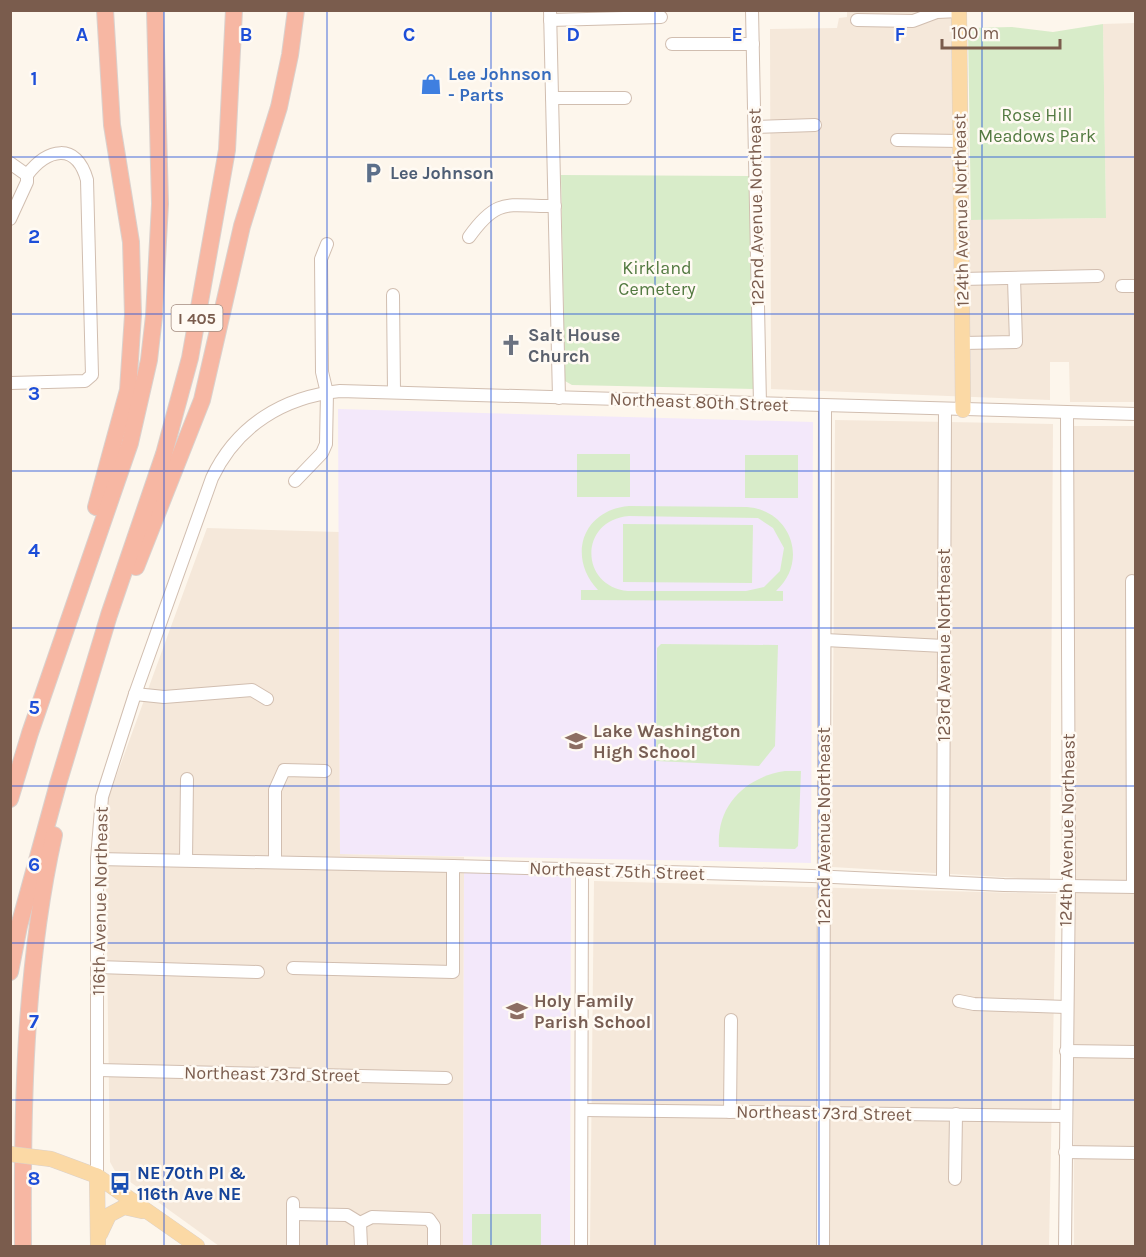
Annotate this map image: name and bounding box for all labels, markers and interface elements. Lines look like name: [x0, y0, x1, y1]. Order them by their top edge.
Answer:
scale bar: [942, 12, 1060, 50]
text: 100 m: [951, 22, 999, 44]
text: A: [76, 23, 89, 46]
text: B: [240, 23, 252, 46]
text: C: [403, 23, 415, 46]
text: D: [566, 23, 580, 46]
text: E: [731, 23, 743, 46]
text: F: [895, 23, 906, 46]
place label: Lee Johnson - Parts: [448, 63, 552, 106]
text: 1: [30, 67, 38, 90]
shop icon: Lee Johnson - Parts: [419, 72, 443, 96]
park label: Rose Hill Meadows Park: [978, 104, 1096, 147]
street label: 122nd Avenue Northeast: [743, 108, 769, 306]
street label: 124th Avenue Northeast: [948, 113, 974, 307]
parking icon: Lee Johnson: [361, 161, 385, 185]
place label: Lee Johnson: [390, 162, 494, 184]
text: 2: [28, 225, 40, 248]
park label: Kirkland Cemetery: [618, 257, 696, 300]
road number: I 405: [172, 305, 222, 331]
place label: Salt House Church: [528, 324, 620, 367]
church icon: Salt House Church: [499, 333, 523, 357]
text: 3: [28, 382, 40, 405]
street label: Northeast 80th Street: [609, 388, 789, 416]
text: 4: [28, 539, 40, 562]
street label: 123rd Avenue Northeast: [933, 548, 955, 742]
text: 5: [28, 696, 40, 719]
place label: Lake Washington High School: [593, 720, 741, 763]
street label: 122nd Avenue Northeast: [813, 727, 835, 925]
school or university icon: Lake Washington High School: [564, 729, 588, 753]
street label: 124th Avenue Northeast: [1054, 733, 1080, 927]
street label: 116th Avenue Northeast: [87, 806, 113, 996]
text: 6: [28, 853, 40, 876]
street label: Northeast 75th Street: [529, 857, 705, 885]
place label: Holy Family Parish School: [534, 990, 651, 1033]
school or university icon: Holy Family Parish School: [505, 999, 529, 1023]
text: 7: [29, 1010, 39, 1033]
street label: Northeast 73rd Street: [184, 1061, 360, 1087]
street label: Northeast 73rd Street: [736, 1100, 912, 1126]
place label: NE 70th Pl & 116th Ave NE: [137, 1162, 246, 1205]
text: 8: [28, 1167, 40, 1190]
bus stop icon: NE 70th Pl & 116th Ave NE: [108, 1171, 132, 1195]

